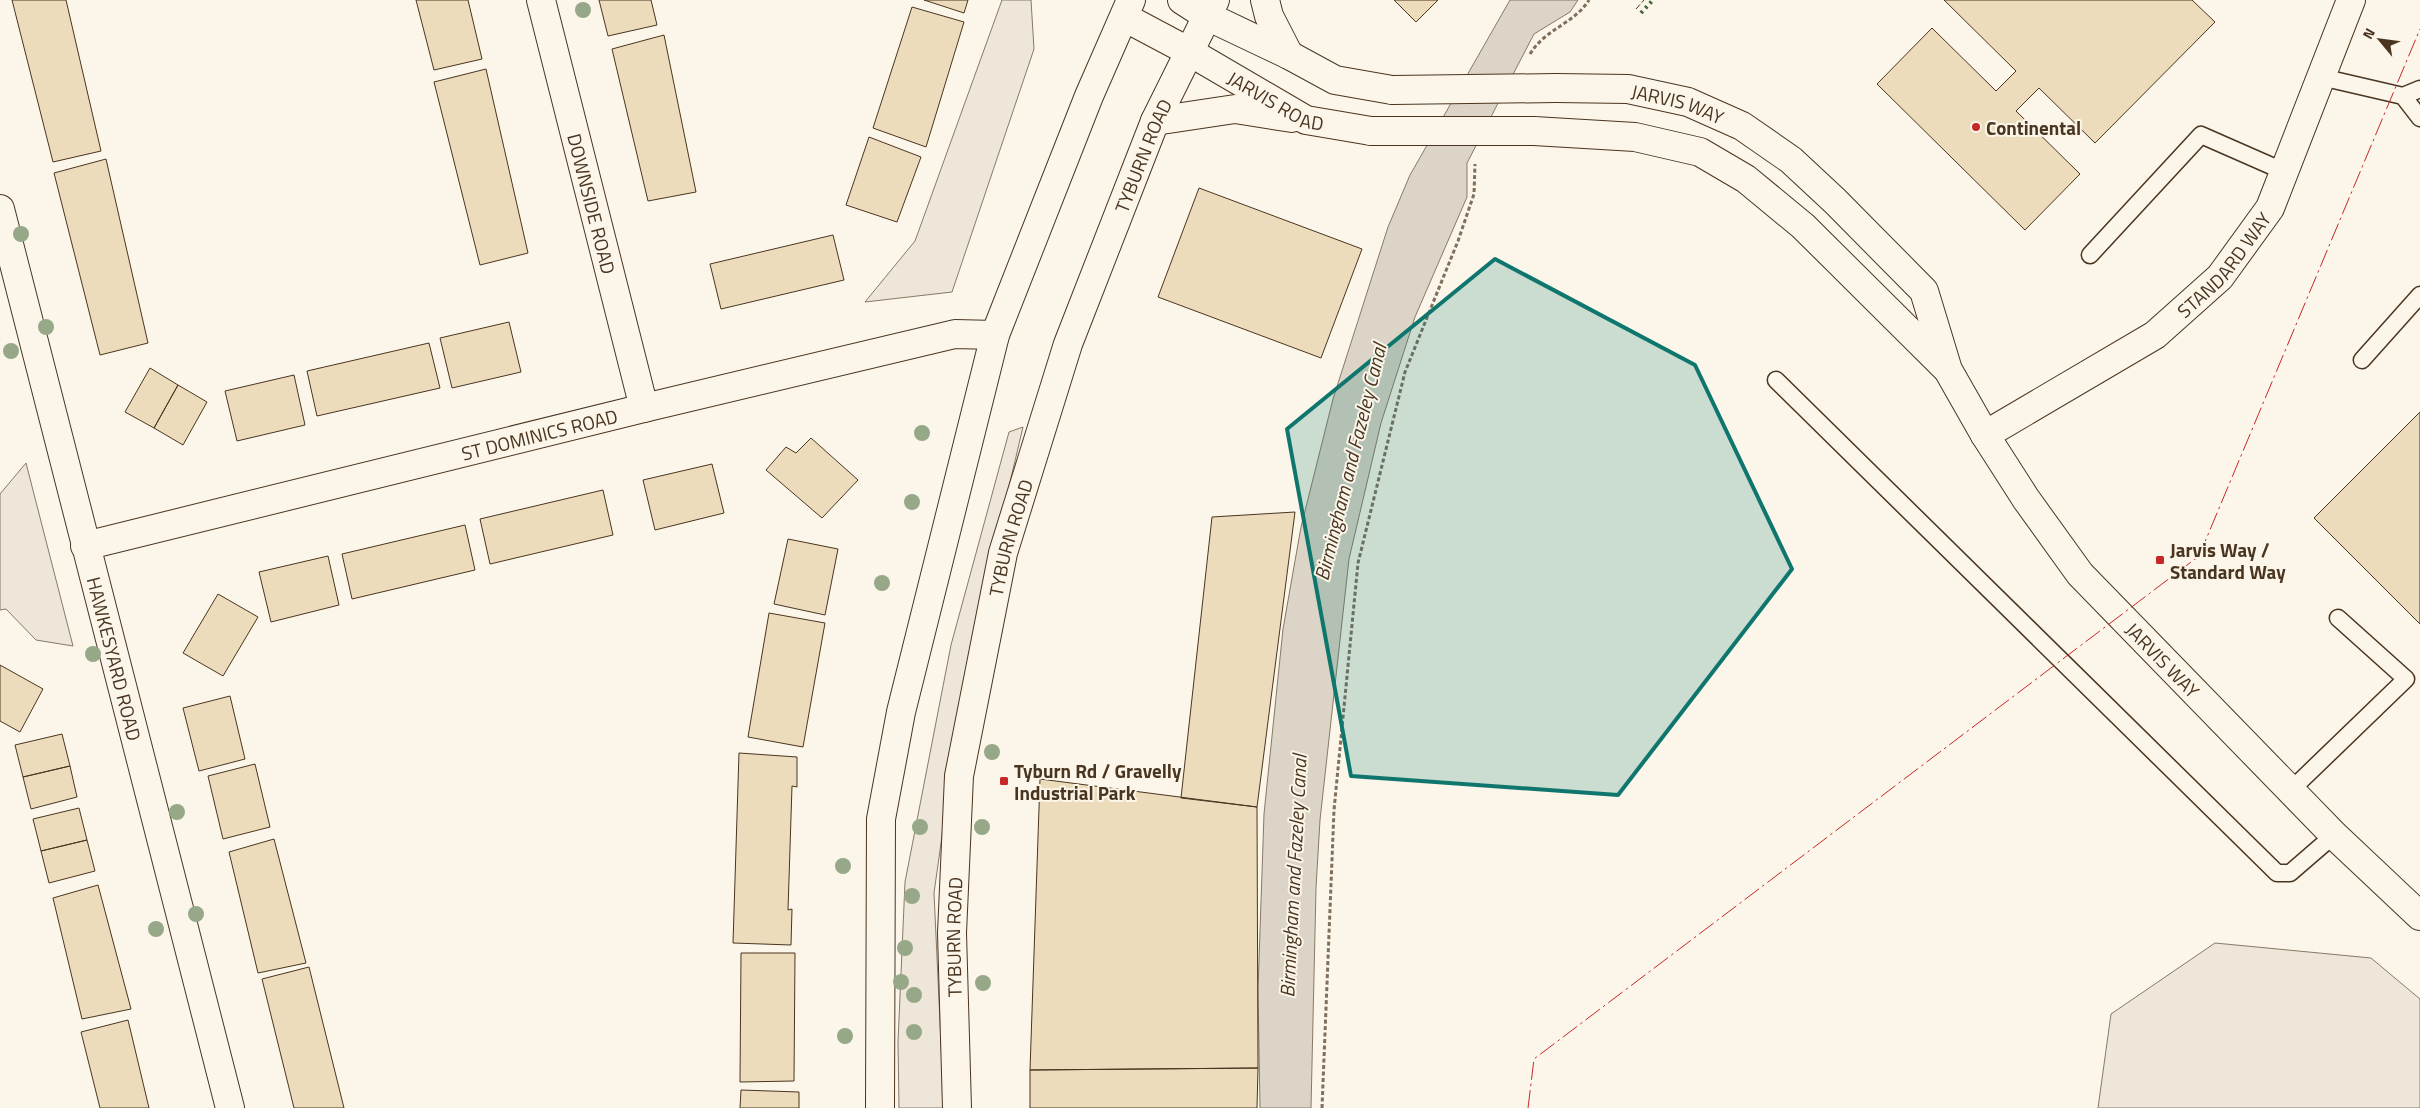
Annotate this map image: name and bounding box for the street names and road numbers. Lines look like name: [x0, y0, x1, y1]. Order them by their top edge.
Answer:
street label: JARVIS ROAD: [1222, 63, 1326, 137]
street label: JARVIS WAY: [1629, 76, 1730, 131]
street label: TYBURN ROAD: [1106, 93, 1178, 217]
street label: DOWNSIDE ROAD: [561, 130, 624, 277]
street label: STANDARD WAY: [2170, 205, 2278, 324]
street label: ST DOMINICS ROAD: [458, 401, 620, 467]
street label: TYBURN ROAD: [980, 475, 1040, 599]
street label: HAWKESYARD ROAD: [80, 573, 150, 744]
street label: JARVIS WAY: [2119, 615, 2208, 704]
street label: TYBURN ROAD: [937, 876, 969, 998]

